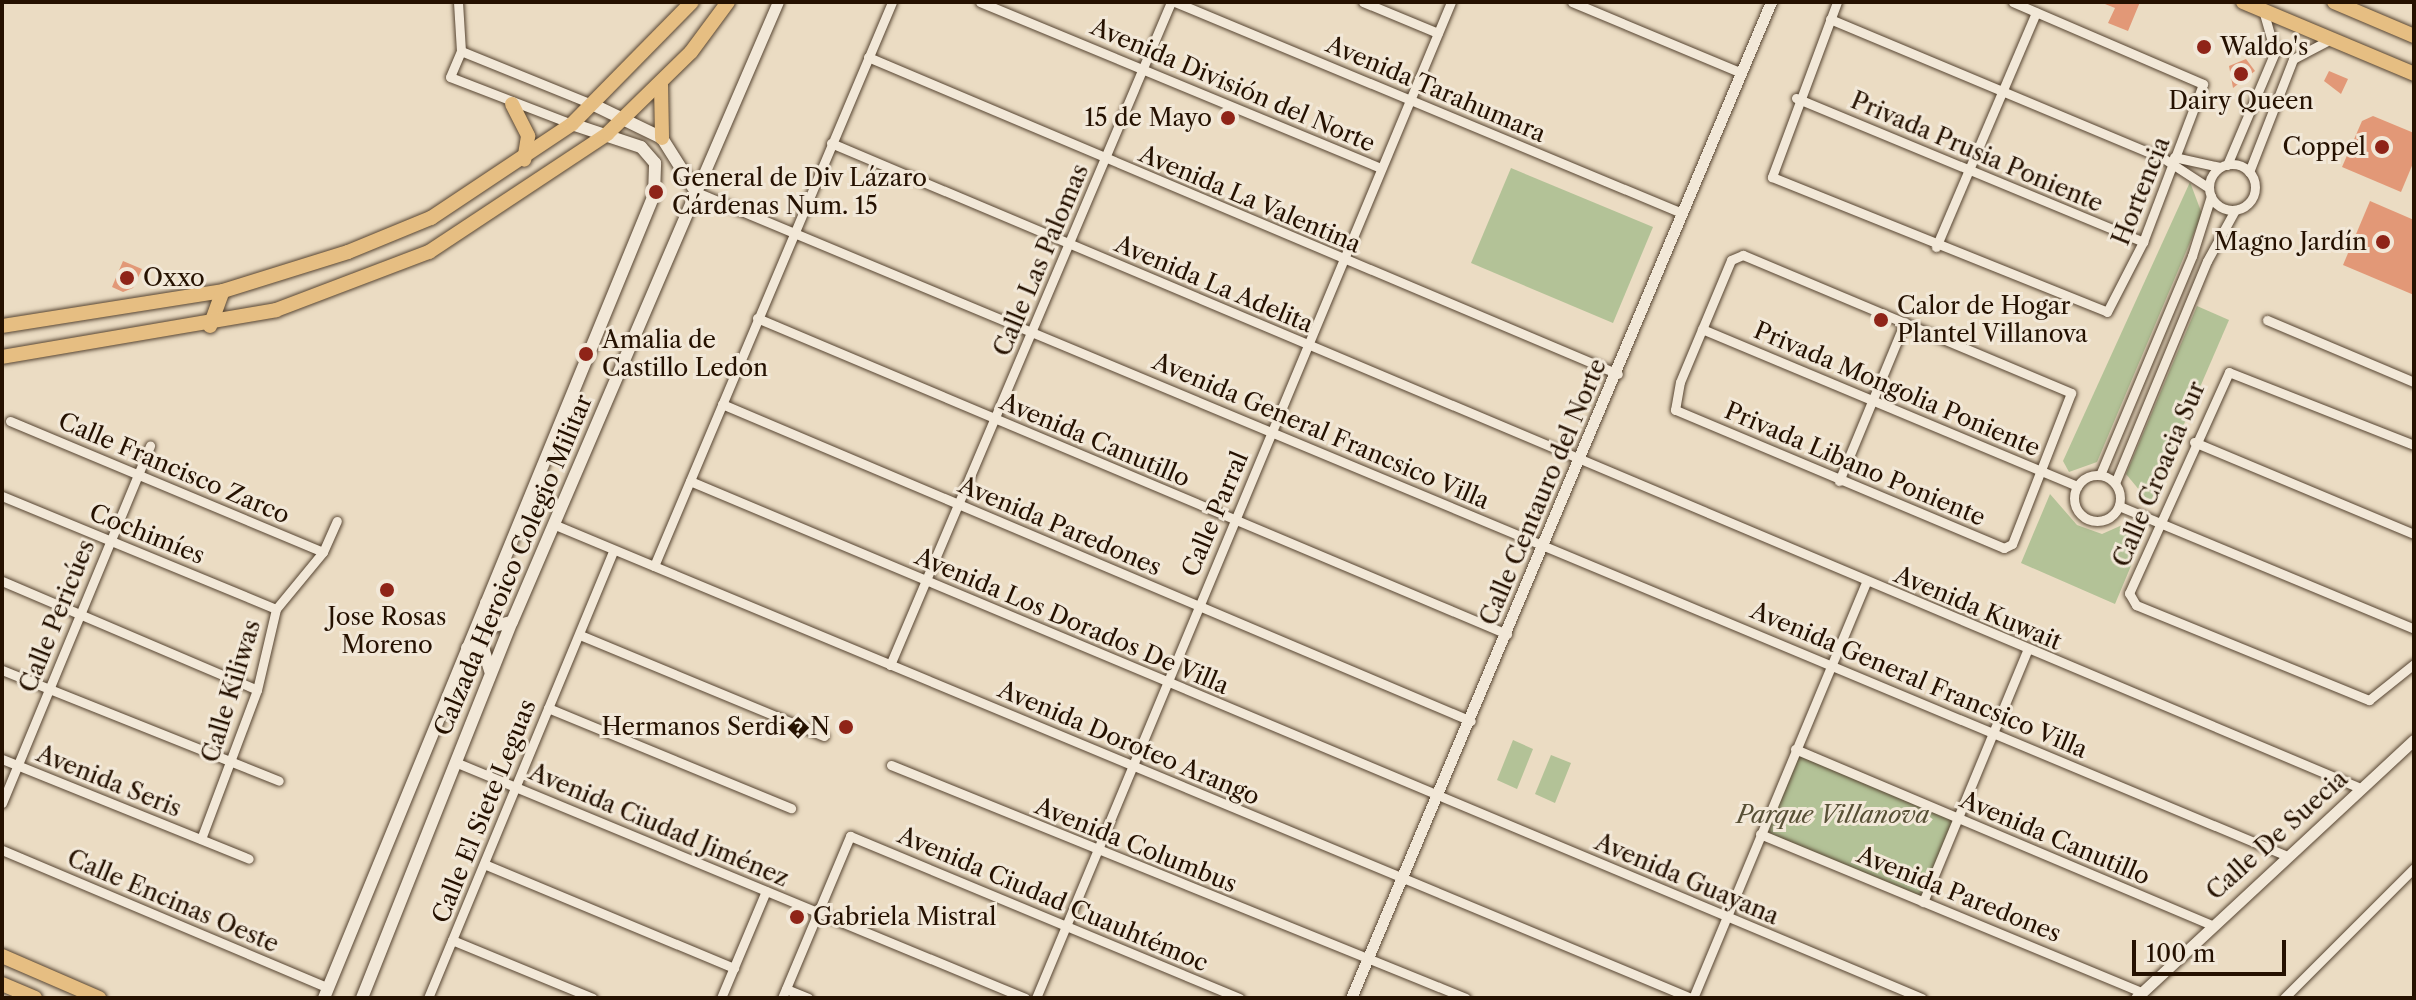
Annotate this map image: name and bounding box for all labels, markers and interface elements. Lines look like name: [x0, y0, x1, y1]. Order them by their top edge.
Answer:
street label: Avenida División del Norte: [1086, 12, 1380, 158]
street label: Avenida Tarahumara: [1322, 30, 1550, 148]
place label: Waldo's: [2220, 33, 2308, 61]
marker: Waldo's: [2195, 38, 2213, 56]
marker: Dairy Queen: [2232, 65, 2250, 83]
street label: Privada Prusia Poniente: [1846, 86, 2108, 218]
place label: Dairy Queen: [2168, 87, 2314, 115]
place label: 15 de Mayo: [1085, 104, 1212, 132]
marker: 15 de Mayo: [1219, 109, 1237, 127]
street label: Hortencia: [2106, 133, 2176, 249]
place label: Coppel: [2283, 133, 2366, 161]
marker: Coppel: [2373, 138, 2391, 156]
street label: Avenida La Valentina: [1134, 139, 1366, 259]
street label: Calle Las Palomas: [988, 160, 1094, 360]
place label: General de Div Lázaro Cárdenas Num. 15: [672, 164, 928, 220]
marker: General de Div Lázaro Cárdenas Num. 15: [647, 183, 665, 201]
place label: Magno Jardín: [2214, 228, 2367, 256]
street label: Avenida La Adelita: [1110, 229, 1318, 339]
marker: Magno Jardín: [2374, 233, 2392, 251]
place label: Oxxo: [143, 264, 205, 292]
marker: Oxxo: [118, 269, 136, 287]
place label: Calor de Hogar Plantel Villanova: [1897, 292, 2089, 348]
marker: Calor de Hogar Plantel Villanova: [1872, 311, 1890, 329]
street label: Privada Mongolia Poniente: [1749, 315, 2045, 463]
place label: Amalia de Castillo Ledon: [602, 326, 768, 382]
marker: Amalia de Castillo Ledon: [577, 345, 595, 363]
street label: Avenida General Francsico Villa: [1148, 347, 1494, 515]
street label: Calle Centauro del Norte: [1474, 354, 1612, 630]
street label: Calle Croacia Sur: [2107, 377, 2211, 571]
street label: Avenida Canutillo: [996, 387, 1194, 493]
street label: Calzada Heroico Colegio Militar: [428, 390, 598, 740]
street label: Privada Libano Poniente: [1720, 396, 1990, 532]
street label: Calle Francisco Zarco: [54, 406, 294, 530]
street label: Calle Parral: [1176, 447, 1254, 581]
street label: Avenida Paredones: [954, 470, 1166, 582]
street label: Cochimíes: [85, 498, 209, 570]
street label: Calle Pericúes: [13, 535, 101, 697]
street label: Avenida Los Dorados De Villa: [910, 541, 1234, 701]
street label: Avenida Kuwait: [1890, 560, 2066, 656]
marker: Jose Rosas Moreno: [378, 581, 396, 599]
street label: Avenida General Francsico Villa: [1746, 596, 2092, 764]
place label: Jose Rosas Moreno: [328, 603, 446, 659]
street label: Calle Kiliwas: [196, 616, 266, 766]
street label: Avenida Doroteo Arango: [993, 675, 1265, 811]
street label: Calle El Siete Leguas: [426, 695, 542, 927]
place label: Hermanos Serdi�N: [602, 713, 830, 741]
marker: Hermanos Serdi�N: [837, 718, 855, 736]
street label: Avenida Seris: [32, 739, 186, 823]
street label: Avenida Ciudad Jiménez: [525, 757, 793, 893]
street label: Calle De Suecia: [2201, 764, 2353, 906]
street label: Avenida Canutillo: [1956, 785, 2154, 891]
street label: Avenida Columbus: [1031, 791, 1241, 899]
park label: Parque Villanova: [1737, 801, 1929, 829]
street label: Avenida Ciudad Cuauhtémoc: [894, 820, 1212, 978]
street label: Avenida Guayana: [1591, 827, 1783, 931]
street label: Avenida Paredones: [1853, 840, 2065, 948]
street label: Calle Encinas Oeste: [63, 843, 283, 959]
place label: Gabriela Mistral: [813, 903, 997, 931]
marker: Gabriela Mistral: [788, 908, 806, 926]
scale bar: [2136, 924, 2290, 974]
text: 100 m: [2146, 939, 2215, 968]

